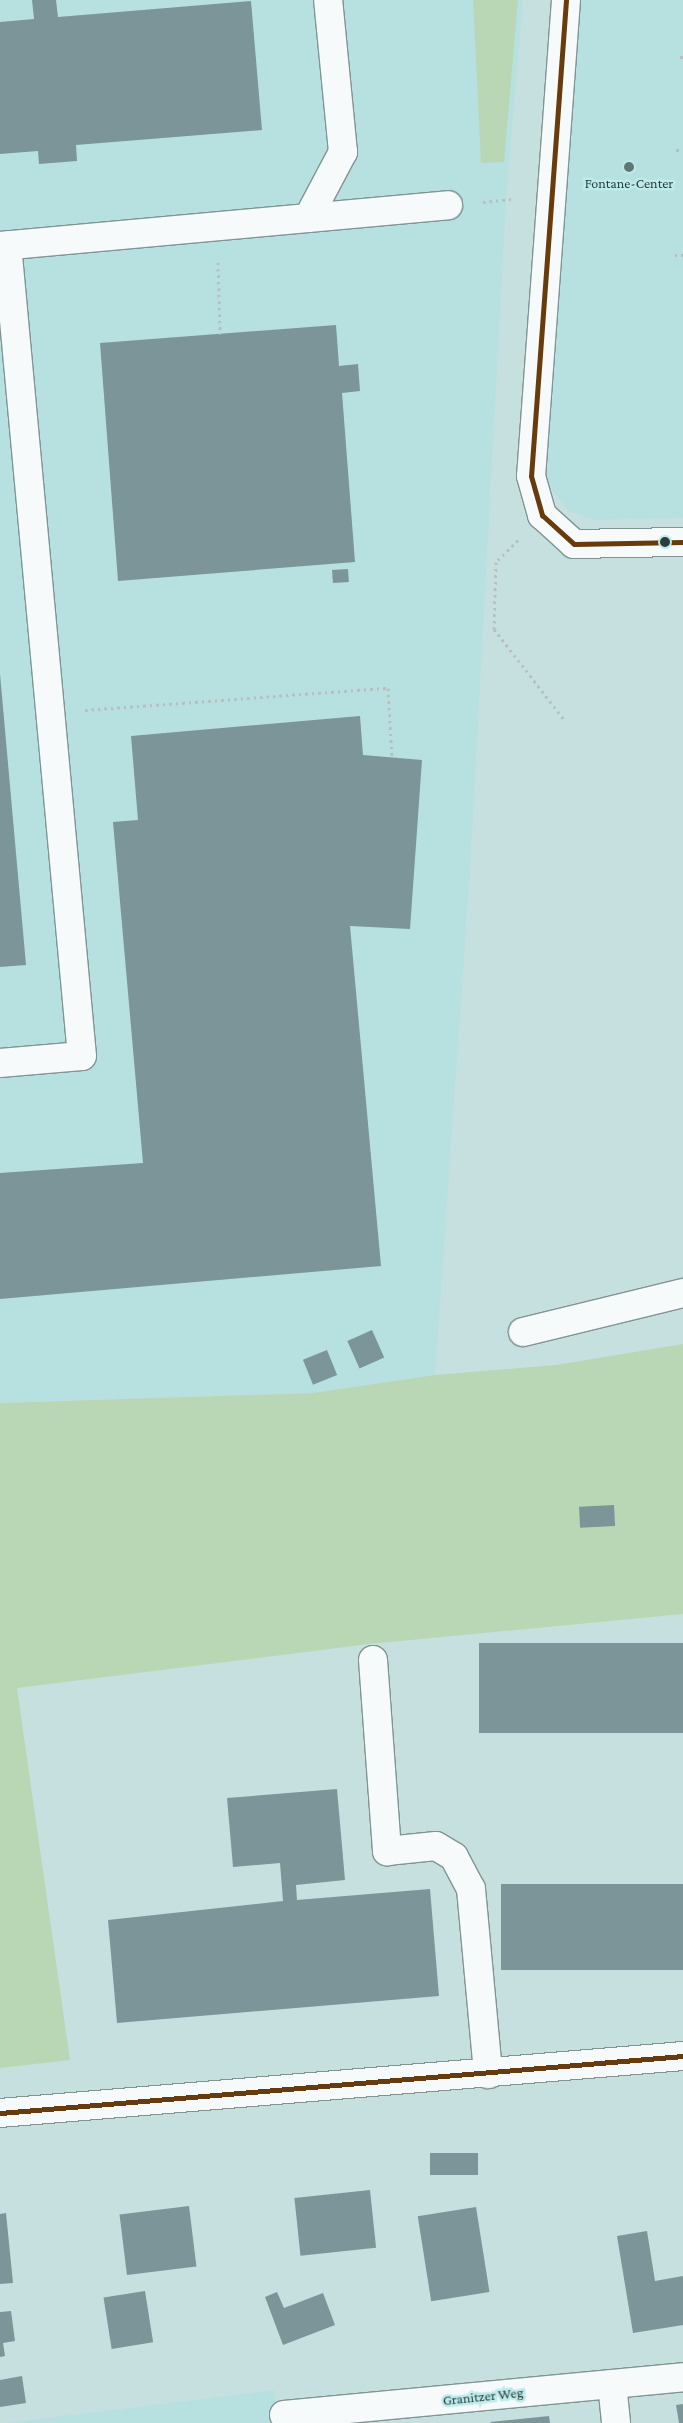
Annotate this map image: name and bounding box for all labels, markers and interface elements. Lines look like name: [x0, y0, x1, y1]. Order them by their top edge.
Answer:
marker: Fontane-Center: [623, 161, 635, 173]
place label: Fontane-Center: [585, 175, 673, 191]
unlabelled marker: [660, 537, 670, 547]
street label: Granitzer Weg: [442, 2383, 524, 2409]

